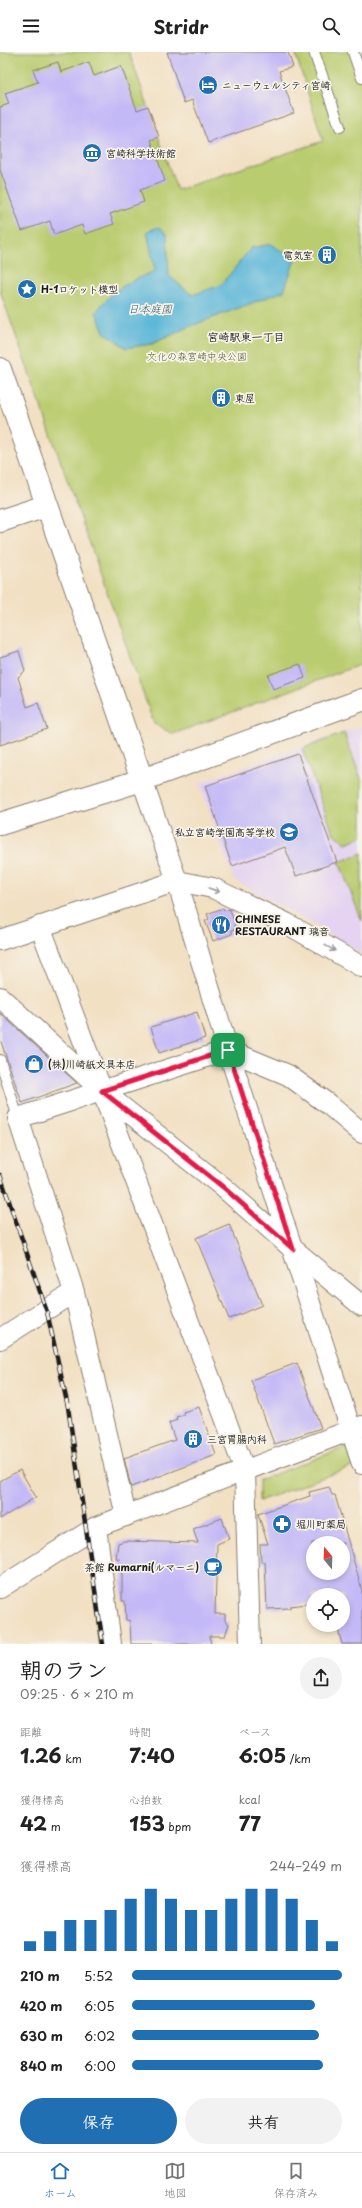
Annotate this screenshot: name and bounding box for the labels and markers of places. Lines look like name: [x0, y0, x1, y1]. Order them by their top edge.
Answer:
hotel icon: ニューウェルシティ宮崎: [197, 74, 219, 96]
place label: ニューウェルシティ宮崎: [222, 77, 330, 92]
museum icon: 宮崎科学技術館: [81, 142, 103, 164]
place label: 宮崎科学技術館: [106, 145, 176, 160]
building icon: 電気室: [316, 244, 338, 266]
place label: 電気室: [283, 247, 313, 262]
place icon: H-1ロケット模型: [16, 278, 38, 300]
place label: H-1ロケット模型: [41, 281, 118, 296]
building icon: 東屋: [210, 387, 232, 409]
place label: 東屋: [235, 390, 255, 405]
school or university icon: 私立宮崎学園高等学校: [278, 821, 300, 843]
place label: 私立宮崎学園高等学校: [175, 824, 275, 839]
place label: CHINESE RESTAURANT 璃音: [235, 911, 329, 938]
restaurant icon: CHINESE RESTAURANT 璃音: [210, 914, 232, 936]
pin: [211, 1033, 245, 1067]
shop icon: (株)川崎紙文具本店: [23, 1053, 45, 1075]
place label: (株)川崎紙文具本店: [48, 1056, 136, 1071]
building icon: 三宮胃腸内科: [182, 1428, 204, 1450]
place label: 三宮胃腸内科: [207, 1431, 267, 1446]
pharmacy icon: 堀川町薬局: [271, 1513, 293, 1535]
place label: 堀川町薬局: [296, 1516, 346, 1531]
cafe icon: 茶館 Rumarni(ルマーニ): [202, 1556, 224, 1578]
place label: 茶館 Rumarni(ルマーニ): [84, 1559, 199, 1574]

